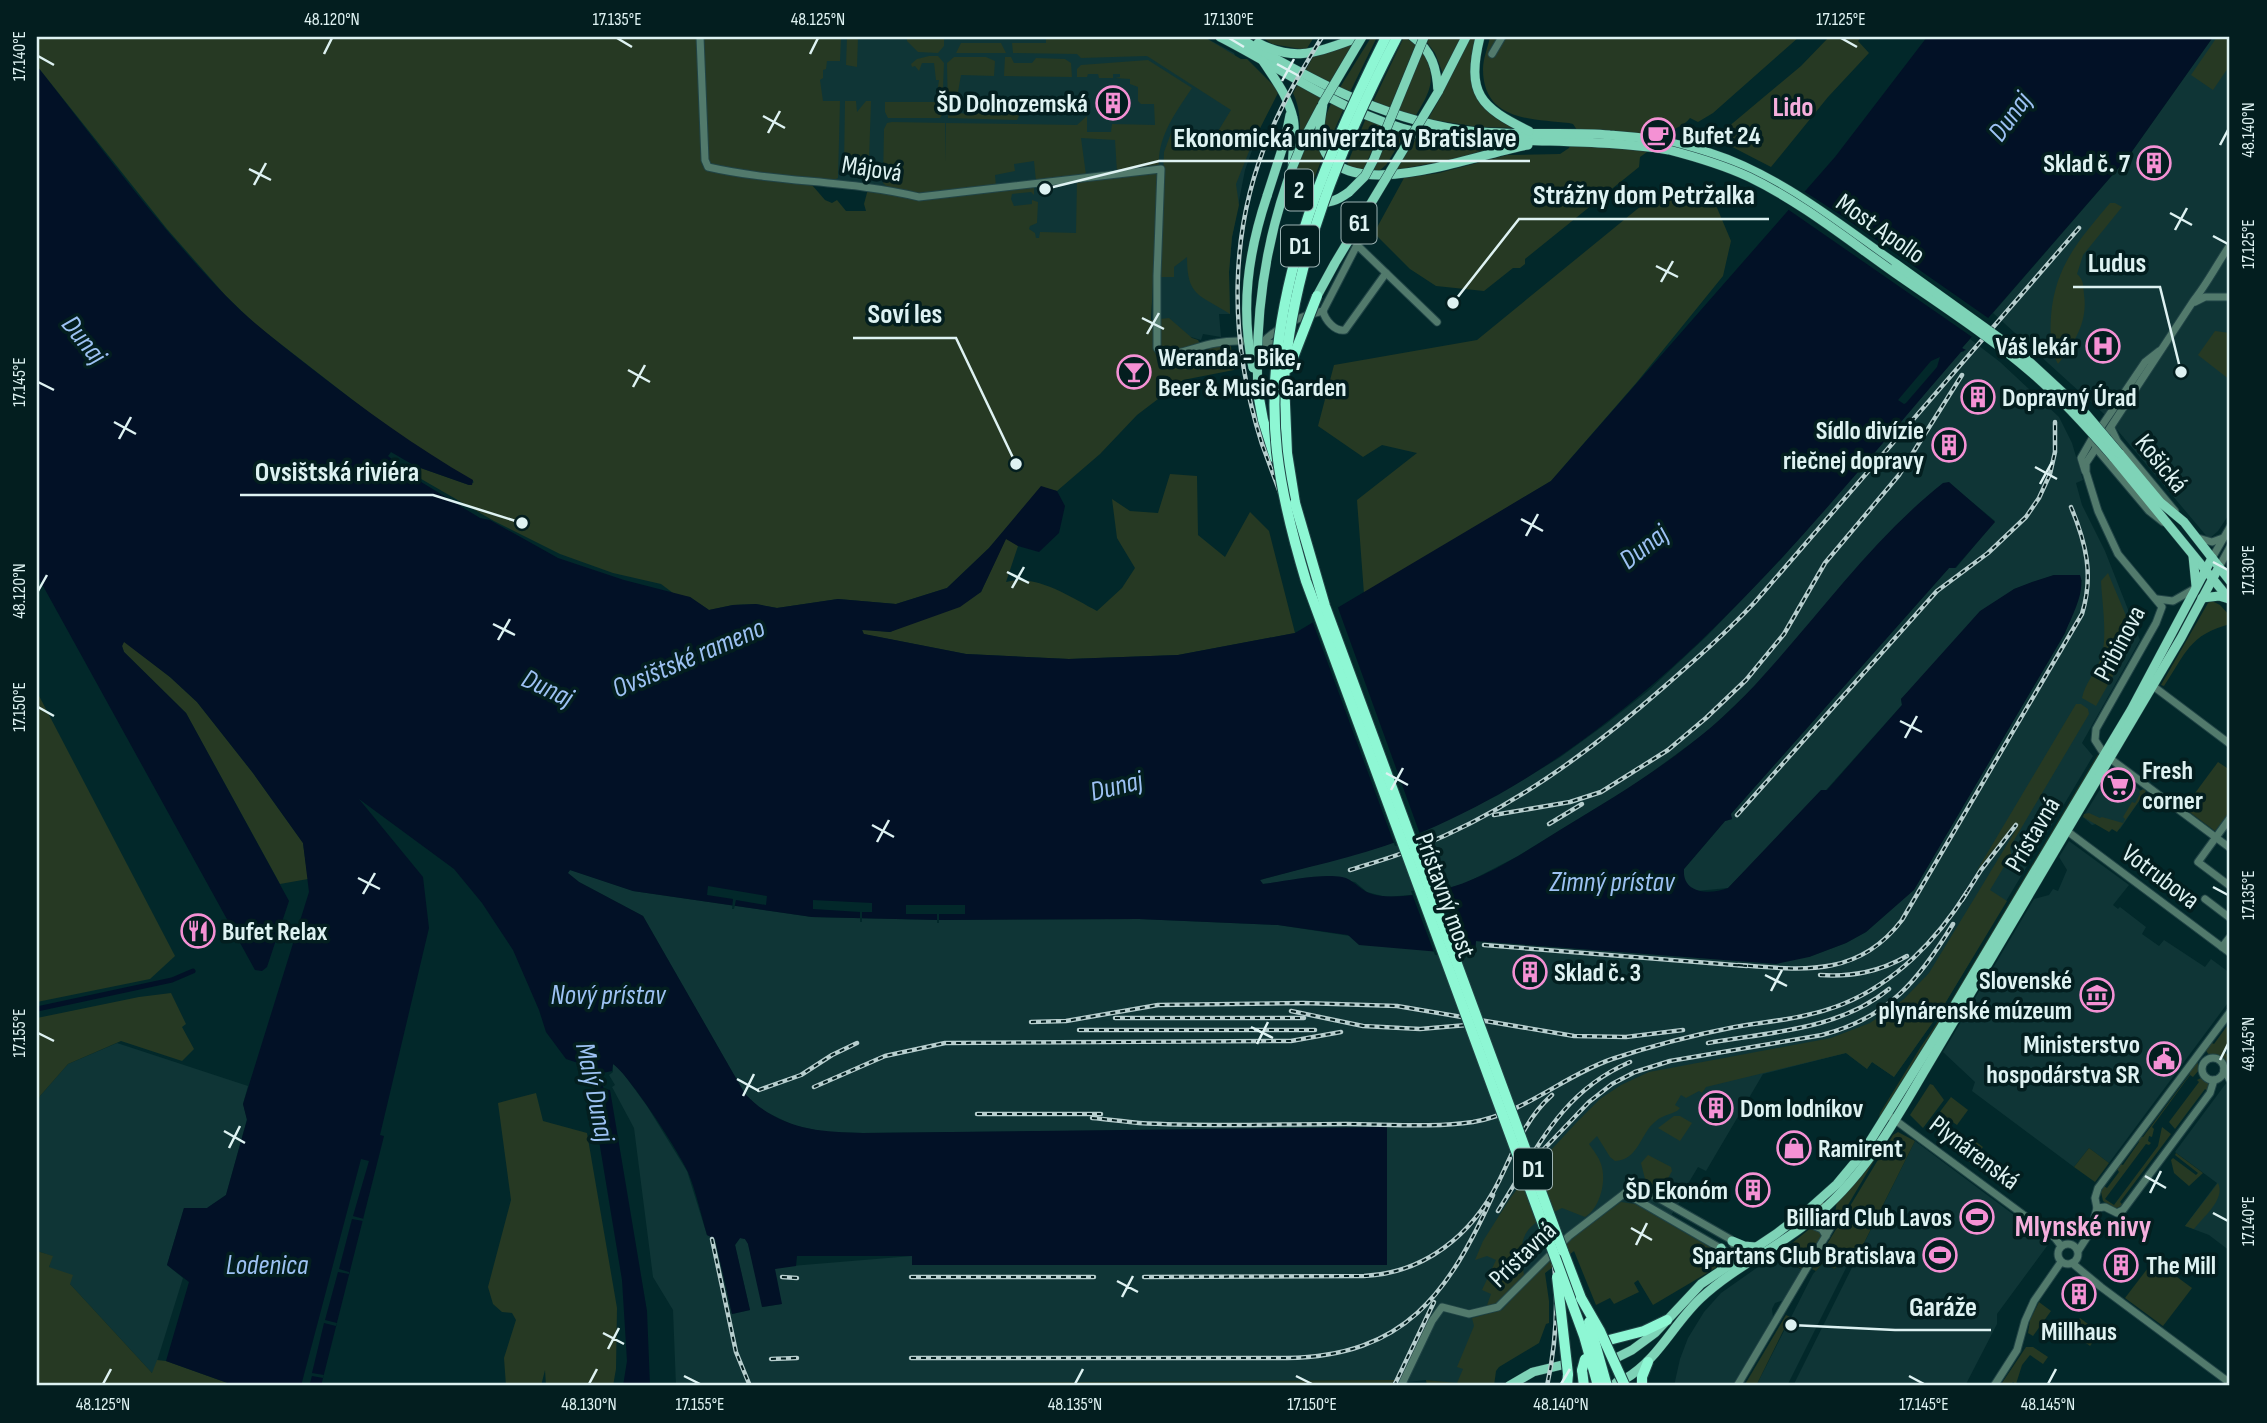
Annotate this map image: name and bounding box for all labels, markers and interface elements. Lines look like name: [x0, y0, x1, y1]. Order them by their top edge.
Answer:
text: 48.120°N: [304, 9, 360, 30]
text: 17.135°E: [592, 9, 642, 30]
text: 48.125°N: [791, 9, 845, 30]
text: 17.130°E: [1204, 9, 1254, 30]
text: 17.125°E: [1816, 9, 1866, 30]
text: 17.140°E: [9, 31, 30, 81]
building icon: ŠD Dolnozemská: [1094, 84, 1132, 122]
water label: Dunaj: [1981, 85, 2040, 148]
place label: ŠD Dolnozemská: [937, 89, 1088, 120]
district label: Lido: [1772, 91, 1814, 124]
text: 48.140°N: [2238, 102, 2259, 158]
callout: Ekonomická univerzita v Bratislave: [1159, 112, 1530, 161]
cafe icon: Bufet 24: [1639, 116, 1677, 154]
place label: Bufet 24: [1682, 121, 1761, 152]
text: Ekonomická univerzita v Bratislave: [1173, 122, 1517, 155]
building icon: Sklad č. 7: [2135, 144, 2173, 182]
street label: Májová: [840, 149, 904, 190]
place label: Sklad č. 7: [2043, 149, 2131, 180]
road number: 2: [1285, 170, 1313, 210]
callout: Strážny dom Petržalka: [1519, 170, 1769, 219]
text: Strážny dom Petržalka: [1533, 179, 1755, 212]
street label: Most Apollo: [1830, 187, 1931, 271]
road number: 61: [1342, 202, 1376, 244]
text: 17.125°E: [2238, 219, 2259, 269]
road number: D1: [1281, 226, 1319, 267]
callout: Ludus: [2073, 238, 2160, 287]
text: Ludus: [2088, 247, 2146, 280]
callout: Soví les: [853, 289, 956, 338]
text: Soví les: [868, 298, 942, 331]
water label: Dunaj: [54, 309, 114, 372]
hospital icon: Váš lekár: [2084, 327, 2122, 365]
place label: Váš lekár: [1996, 332, 2078, 363]
place label: Weranda - Bike, Beer & Music Garden: [1158, 343, 1347, 404]
bar icon: Weranda - Bike, Beer & Music Garden: [1115, 353, 1153, 391]
text: 17.145°E: [9, 357, 30, 407]
building icon: Dopravný Úrad: [1959, 378, 1997, 416]
place label: Dopravný Úrad: [2002, 383, 2137, 414]
place label: Sídlo divízie riečnej dopravy: [1783, 416, 1924, 477]
building icon: Sídlo divízie riečnej dopravy: [1930, 426, 1968, 464]
street label: Košická: [2128, 428, 2194, 500]
callout: Ovsištská riviéra: [240, 446, 433, 495]
text: Ovsištská riviéra: [255, 456, 419, 489]
water label: Dunaj: [1613, 517, 1676, 576]
text: 17.130°E: [2238, 545, 2259, 595]
text: 48.120°N: [9, 563, 30, 619]
street label: Pribinova: [2088, 601, 2153, 686]
water label: Ovsištské rameno: [607, 611, 770, 705]
water label: Dunaj: [516, 662, 579, 715]
text: 17.150°E: [9, 682, 30, 732]
place label: Fresh corner: [2142, 756, 2203, 817]
water label: Dunaj: [1087, 764, 1147, 809]
supermarket icon: Fresh corner: [2099, 766, 2137, 804]
street label: Prístavná: [1999, 792, 2068, 878]
street label: Prístavný most: [1408, 829, 1481, 962]
street label: Votrubova: [2115, 838, 2205, 916]
water label: Zimný prístav: [1549, 866, 1676, 899]
text: 17.135°E: [2238, 870, 2259, 920]
restaurant icon: Bufet Relax: [179, 912, 217, 950]
place label: Bufet Relax: [222, 917, 328, 948]
building icon: Sklad č. 3: [1511, 953, 1549, 991]
place label: Sklad č. 3: [1554, 958, 1641, 989]
place label: Slovenské plynárenské múzeum: [1878, 966, 2072, 1027]
museum icon: Slovenské plynárenské múzeum: [2078, 976, 2116, 1014]
water label: Nový prístav: [551, 979, 667, 1012]
text: 17.155°E: [9, 1009, 30, 1057]
text: 48.145°N: [2238, 1017, 2259, 1071]
place label: Ministerstvo hospodárstva SR: [1986, 1030, 2140, 1091]
water label: Malý Dunaj: [568, 1040, 621, 1146]
public building icon: Ministerstvo hospodárstva SR: [2145, 1040, 2183, 1078]
building icon: Dom lodníkov: [1697, 1089, 1735, 1127]
place label: Dom lodníkov: [1740, 1094, 1863, 1125]
street label: Plynárenská: [1923, 1109, 2025, 1197]
shop icon: Ramirent: [1775, 1129, 1813, 1167]
place label: Ramirent: [1818, 1134, 1903, 1165]
road number: D1: [1514, 1148, 1552, 1190]
building icon: ŠD Ekonóm: [1734, 1171, 1772, 1209]
place label: ŠD Ekonóm: [1626, 1176, 1728, 1207]
text: 17.140°E: [2238, 1196, 2259, 1246]
sports icon: Billiard Club Lavos: [1958, 1198, 1996, 1236]
place label: Billiard Club Lavos: [1786, 1203, 1952, 1234]
district label: Mlynské nivy: [2015, 1209, 2152, 1245]
street label: Prístavná: [1483, 1216, 1563, 1295]
sports icon: Spartans Club Bratislava: [1921, 1236, 1959, 1274]
place label: Spartans Club Bratislava: [1692, 1241, 1916, 1272]
building icon: The Mill: [2102, 1246, 2140, 1284]
water label: Lodenica: [226, 1249, 309, 1282]
place label: The Mill: [2146, 1251, 2216, 1282]
building icon: Millhaus: [2060, 1275, 2098, 1313]
callout: Garáže: [1895, 1281, 1991, 1330]
text: Garáže: [1909, 1291, 1977, 1324]
place label: Millhaus: [2041, 1317, 2117, 1348]
text: 48.125°N: [76, 1394, 130, 1415]
text: 48.130°N: [561, 1394, 617, 1415]
text: 17.155°E: [676, 1394, 724, 1415]
text: 48.135°N: [1048, 1394, 1102, 1415]
text: 17.150°E: [1287, 1394, 1337, 1415]
text: 48.140°N: [1533, 1394, 1589, 1415]
text: 17.145°E: [1899, 1394, 1949, 1415]
text: 48.145°N: [2021, 1394, 2075, 1415]

